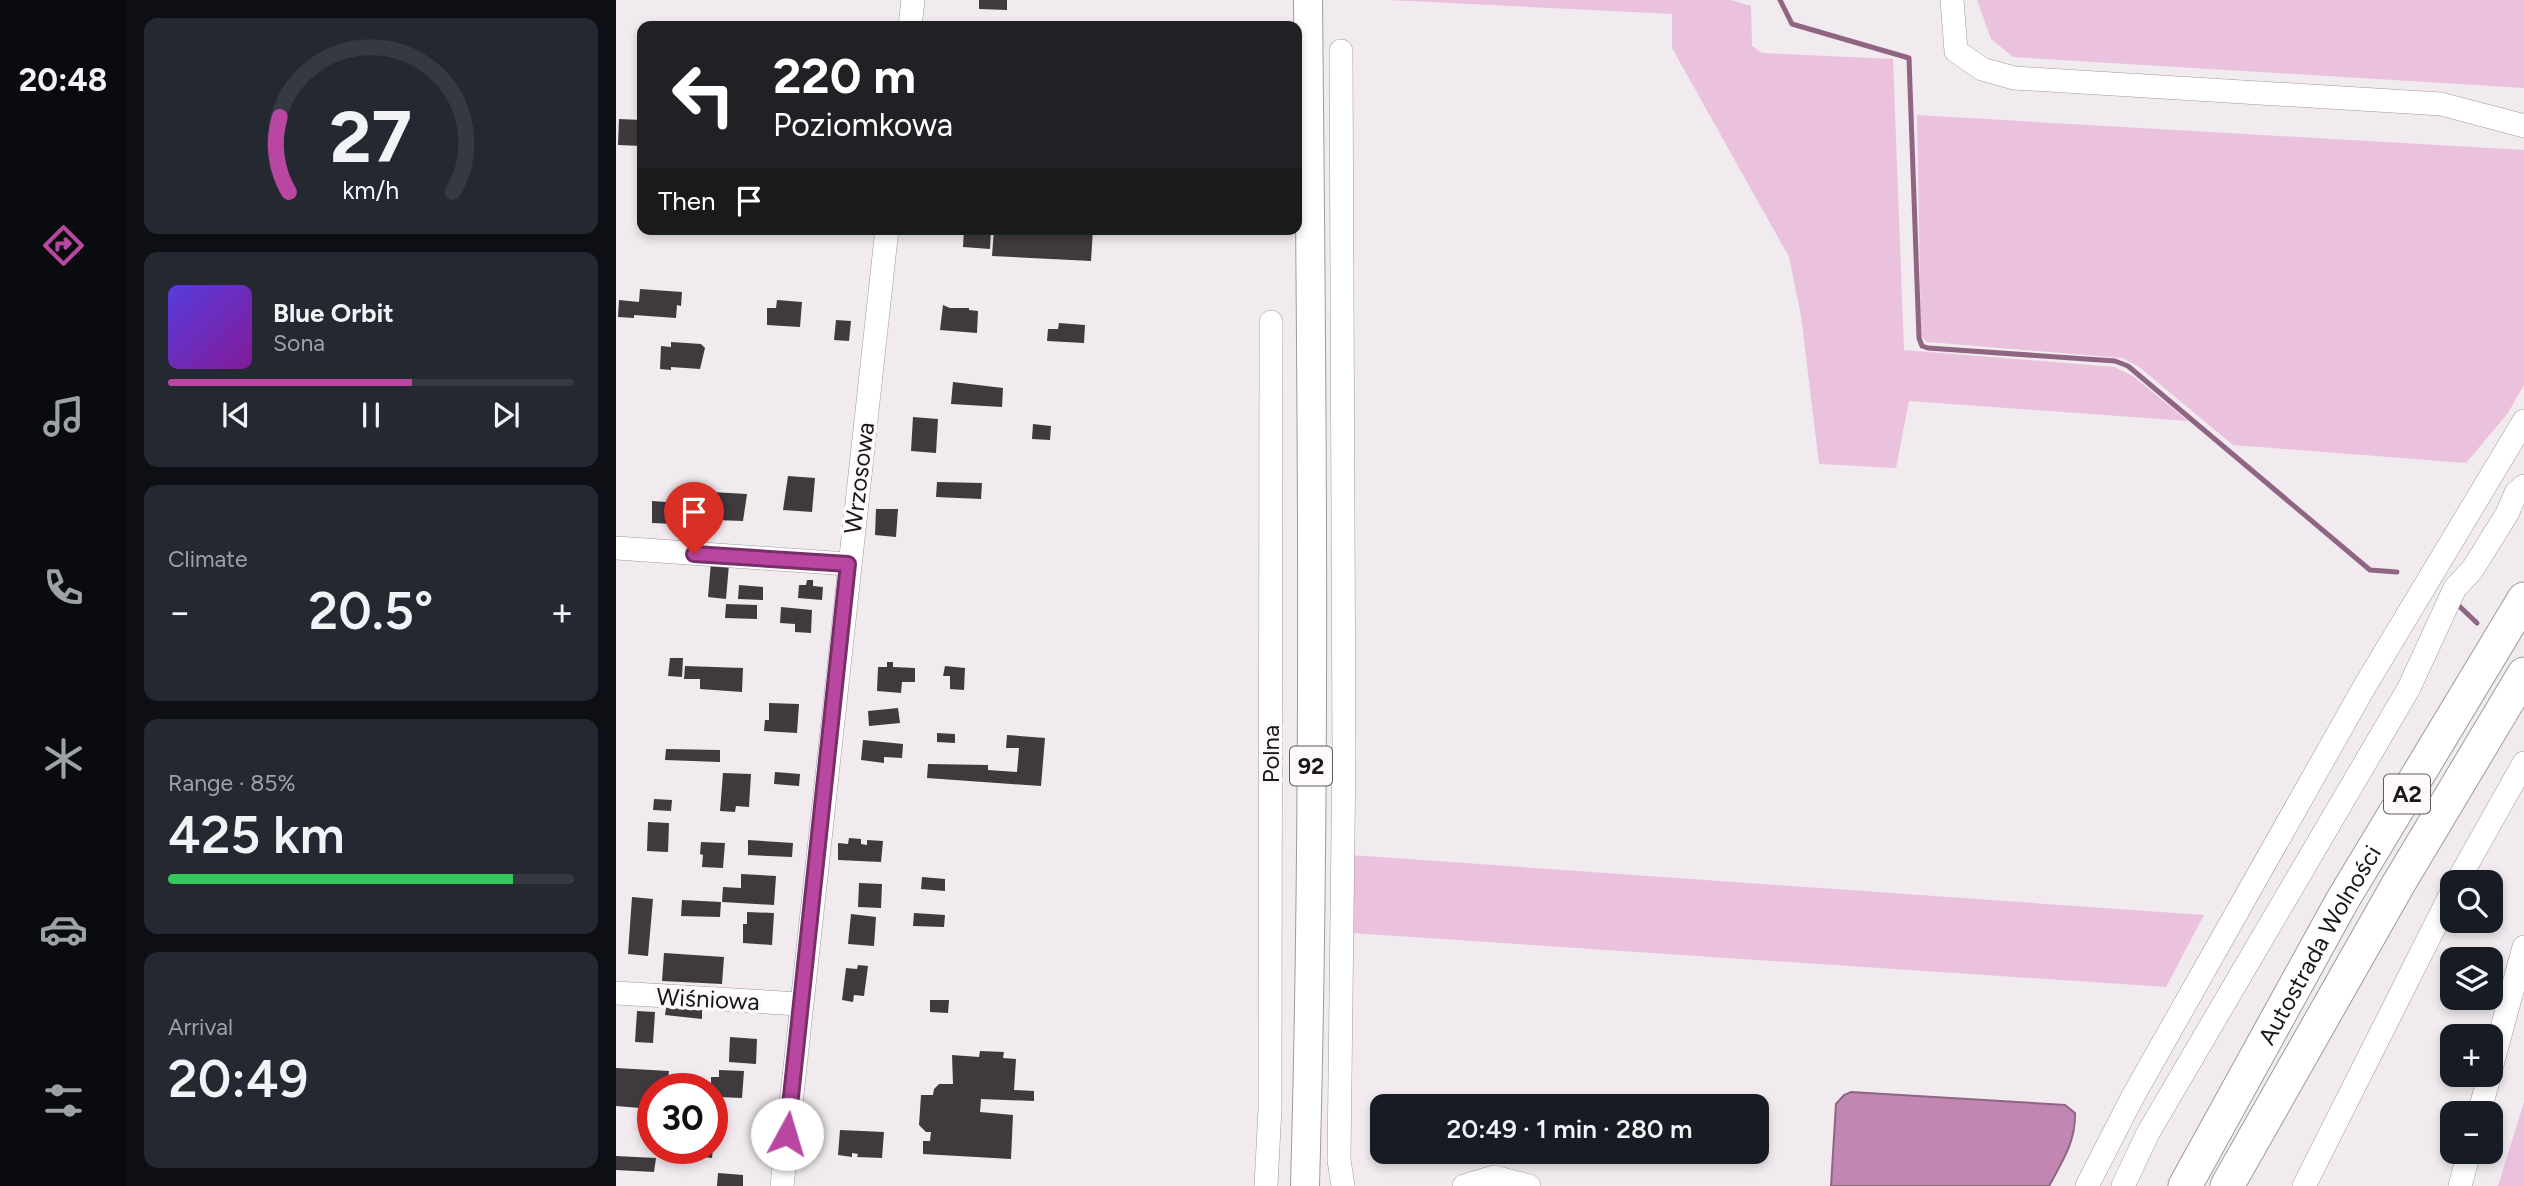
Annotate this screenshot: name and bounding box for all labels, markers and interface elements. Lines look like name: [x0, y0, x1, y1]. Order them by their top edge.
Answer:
text: 220 m: [773, 46, 916, 105]
icon: left: [658, 49, 749, 140]
text: 20:48: [19, 61, 107, 99]
text: 27: [330, 93, 412, 180]
text: Poziomkowa: [773, 106, 953, 144]
text: km/h: [342, 175, 400, 205]
icon: arrive: [730, 182, 768, 220]
text: Then: [658, 185, 716, 217]
icon: directions: [39, 221, 88, 270]
text: Blue Orbit: [273, 297, 394, 329]
text: Sona: [273, 329, 325, 357]
icon: music: [39, 392, 88, 441]
icon: previous: [217, 396, 255, 434]
icon: pause: [352, 396, 390, 434]
icon: next: [487, 396, 525, 434]
street label: Wrzosowa: [838, 420, 880, 536]
pin: [664, 482, 724, 554]
icon: arrive: [675, 493, 713, 531]
text: Climate: [168, 545, 247, 573]
icon: phone: [39, 563, 88, 612]
text: 20.5°: [309, 580, 433, 642]
text: −: [168, 589, 192, 635]
text: +: [550, 589, 574, 635]
street label: Polna: [1256, 725, 1285, 783]
icon: climate: [39, 734, 88, 783]
road number: 92: [1290, 746, 1332, 786]
text: Range · 85%: [168, 769, 296, 797]
road number: A2: [2384, 774, 2430, 814]
text: 425 km: [168, 804, 345, 866]
street label: Autostrada Wolności: [2251, 840, 2387, 1049]
map controls: [2440, 870, 2503, 1164]
button: search: [2440, 870, 2503, 933]
icon: car: [39, 905, 88, 954]
button: layers: [2440, 947, 2503, 1010]
street label: Wiśniowa: [656, 982, 760, 1016]
text: Arrival: [168, 1013, 233, 1041]
button: +: [2440, 1024, 2503, 1087]
text: 20:49: [168, 1048, 308, 1110]
speed limit sign: 30: [637, 1073, 728, 1164]
icon: filters: [39, 1076, 88, 1125]
position arrow: [750, 1097, 824, 1171]
button: −: [2440, 1101, 2503, 1164]
text: 20:49 · 1 min · 280 m: [1447, 1113, 1692, 1145]

